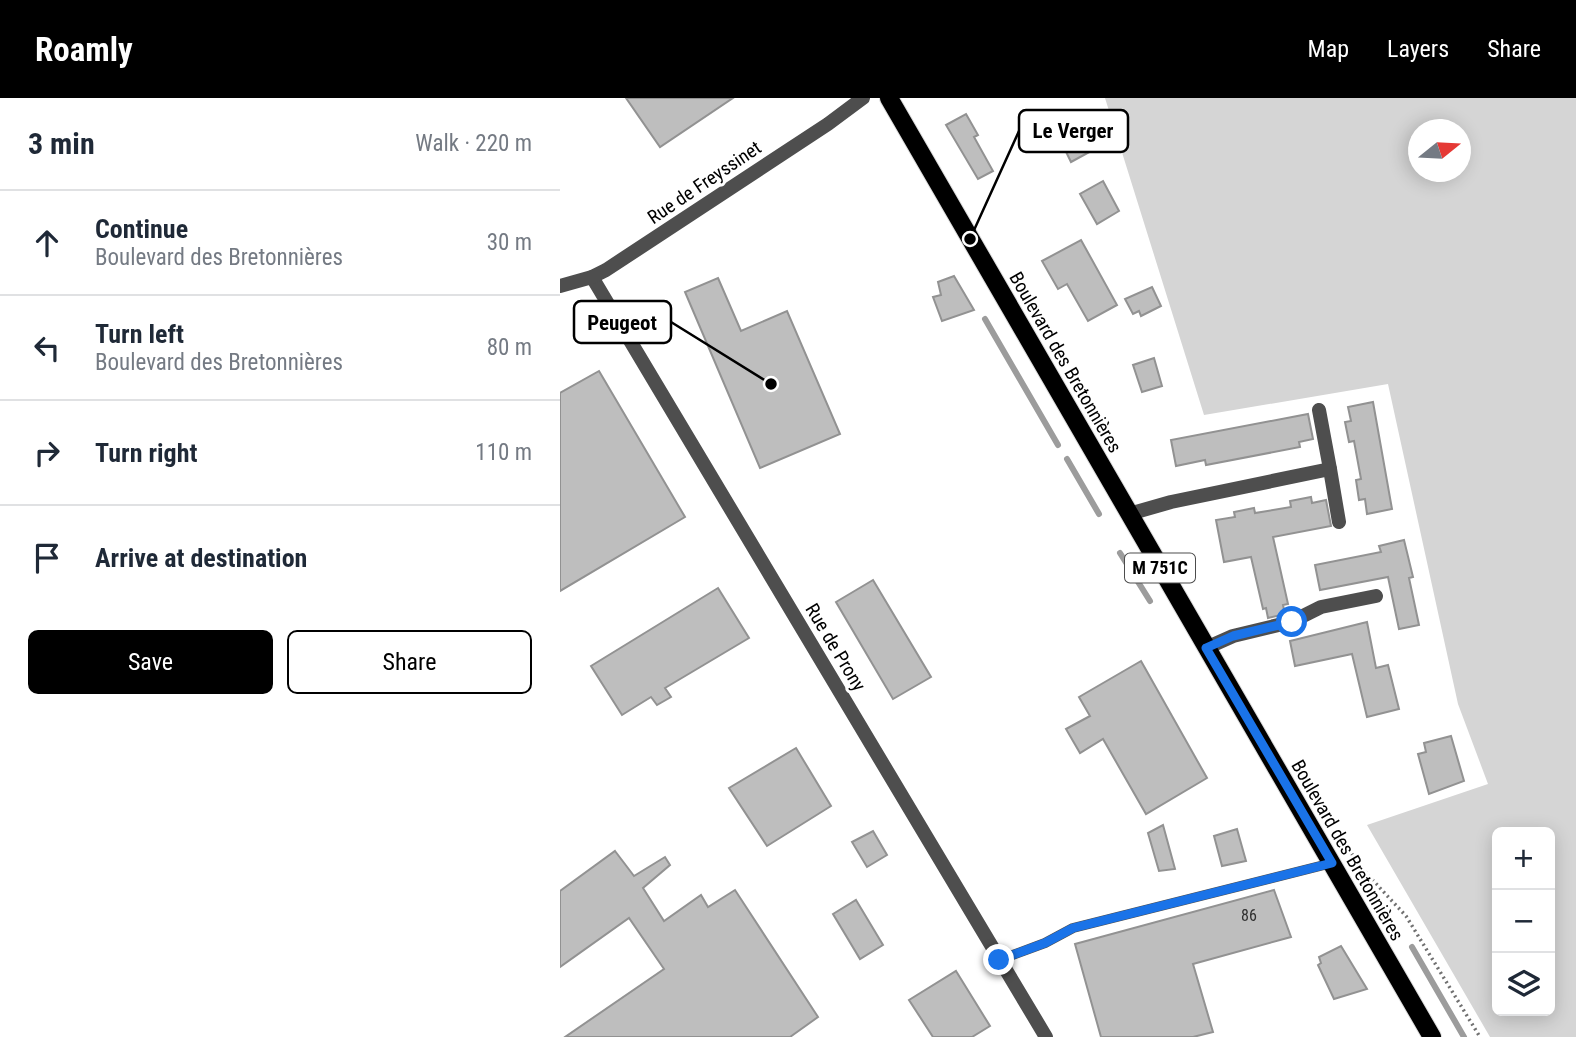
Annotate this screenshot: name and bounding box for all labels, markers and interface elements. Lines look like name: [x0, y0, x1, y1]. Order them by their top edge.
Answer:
text: Roamly: [35, 30, 133, 69]
text: Map: [1308, 35, 1349, 63]
text: Layers: [1387, 35, 1449, 63]
text: Share: [1487, 35, 1541, 63]
callout: Le Verger: [1019, 110, 1128, 152]
text: Le Verger: [1033, 119, 1114, 143]
north arrow: [1408, 119, 1471, 182]
text: 3 min: [28, 126, 95, 161]
text: Walk · 220 m: [415, 130, 532, 157]
street label: Rue de Freyssinet: [643, 136, 765, 229]
text: Continue: [95, 214, 188, 244]
icon: ahead: [28, 224, 66, 262]
text: 30 m: [487, 229, 532, 256]
text: Boulevard des Bretonnières: [95, 244, 343, 271]
street label: Boulevard des Bretonnières: [1004, 268, 1127, 457]
callout: Peugeot: [574, 301, 671, 343]
text: Peugeot: [587, 311, 657, 335]
text: Turn left: [95, 319, 184, 349]
icon: left: [28, 329, 66, 367]
text: 80 m: [487, 334, 532, 361]
text: Boulevard des Bretonnières: [95, 349, 343, 376]
icon: right: [28, 434, 66, 472]
text: Turn right: [95, 438, 197, 468]
text: 110 m: [475, 439, 532, 466]
icon: arrive: [28, 539, 66, 577]
text: Arrive at destination: [95, 543, 307, 573]
road number: M 751C: [1125, 554, 1195, 582]
street label: Rue de Prony: [800, 599, 871, 695]
route start: [1276, 606, 1307, 637]
button: Save: [28, 630, 273, 694]
button: Share: [287, 630, 532, 694]
street label: Boulevard des Bretonnières: [1286, 756, 1409, 945]
map controls: [1492, 827, 1555, 1016]
button: +: [1492, 827, 1555, 890]
button: −: [1492, 890, 1555, 953]
house number: 86: [1241, 906, 1257, 925]
route end: [983, 944, 1014, 975]
button: layers: [1492, 953, 1555, 1016]

